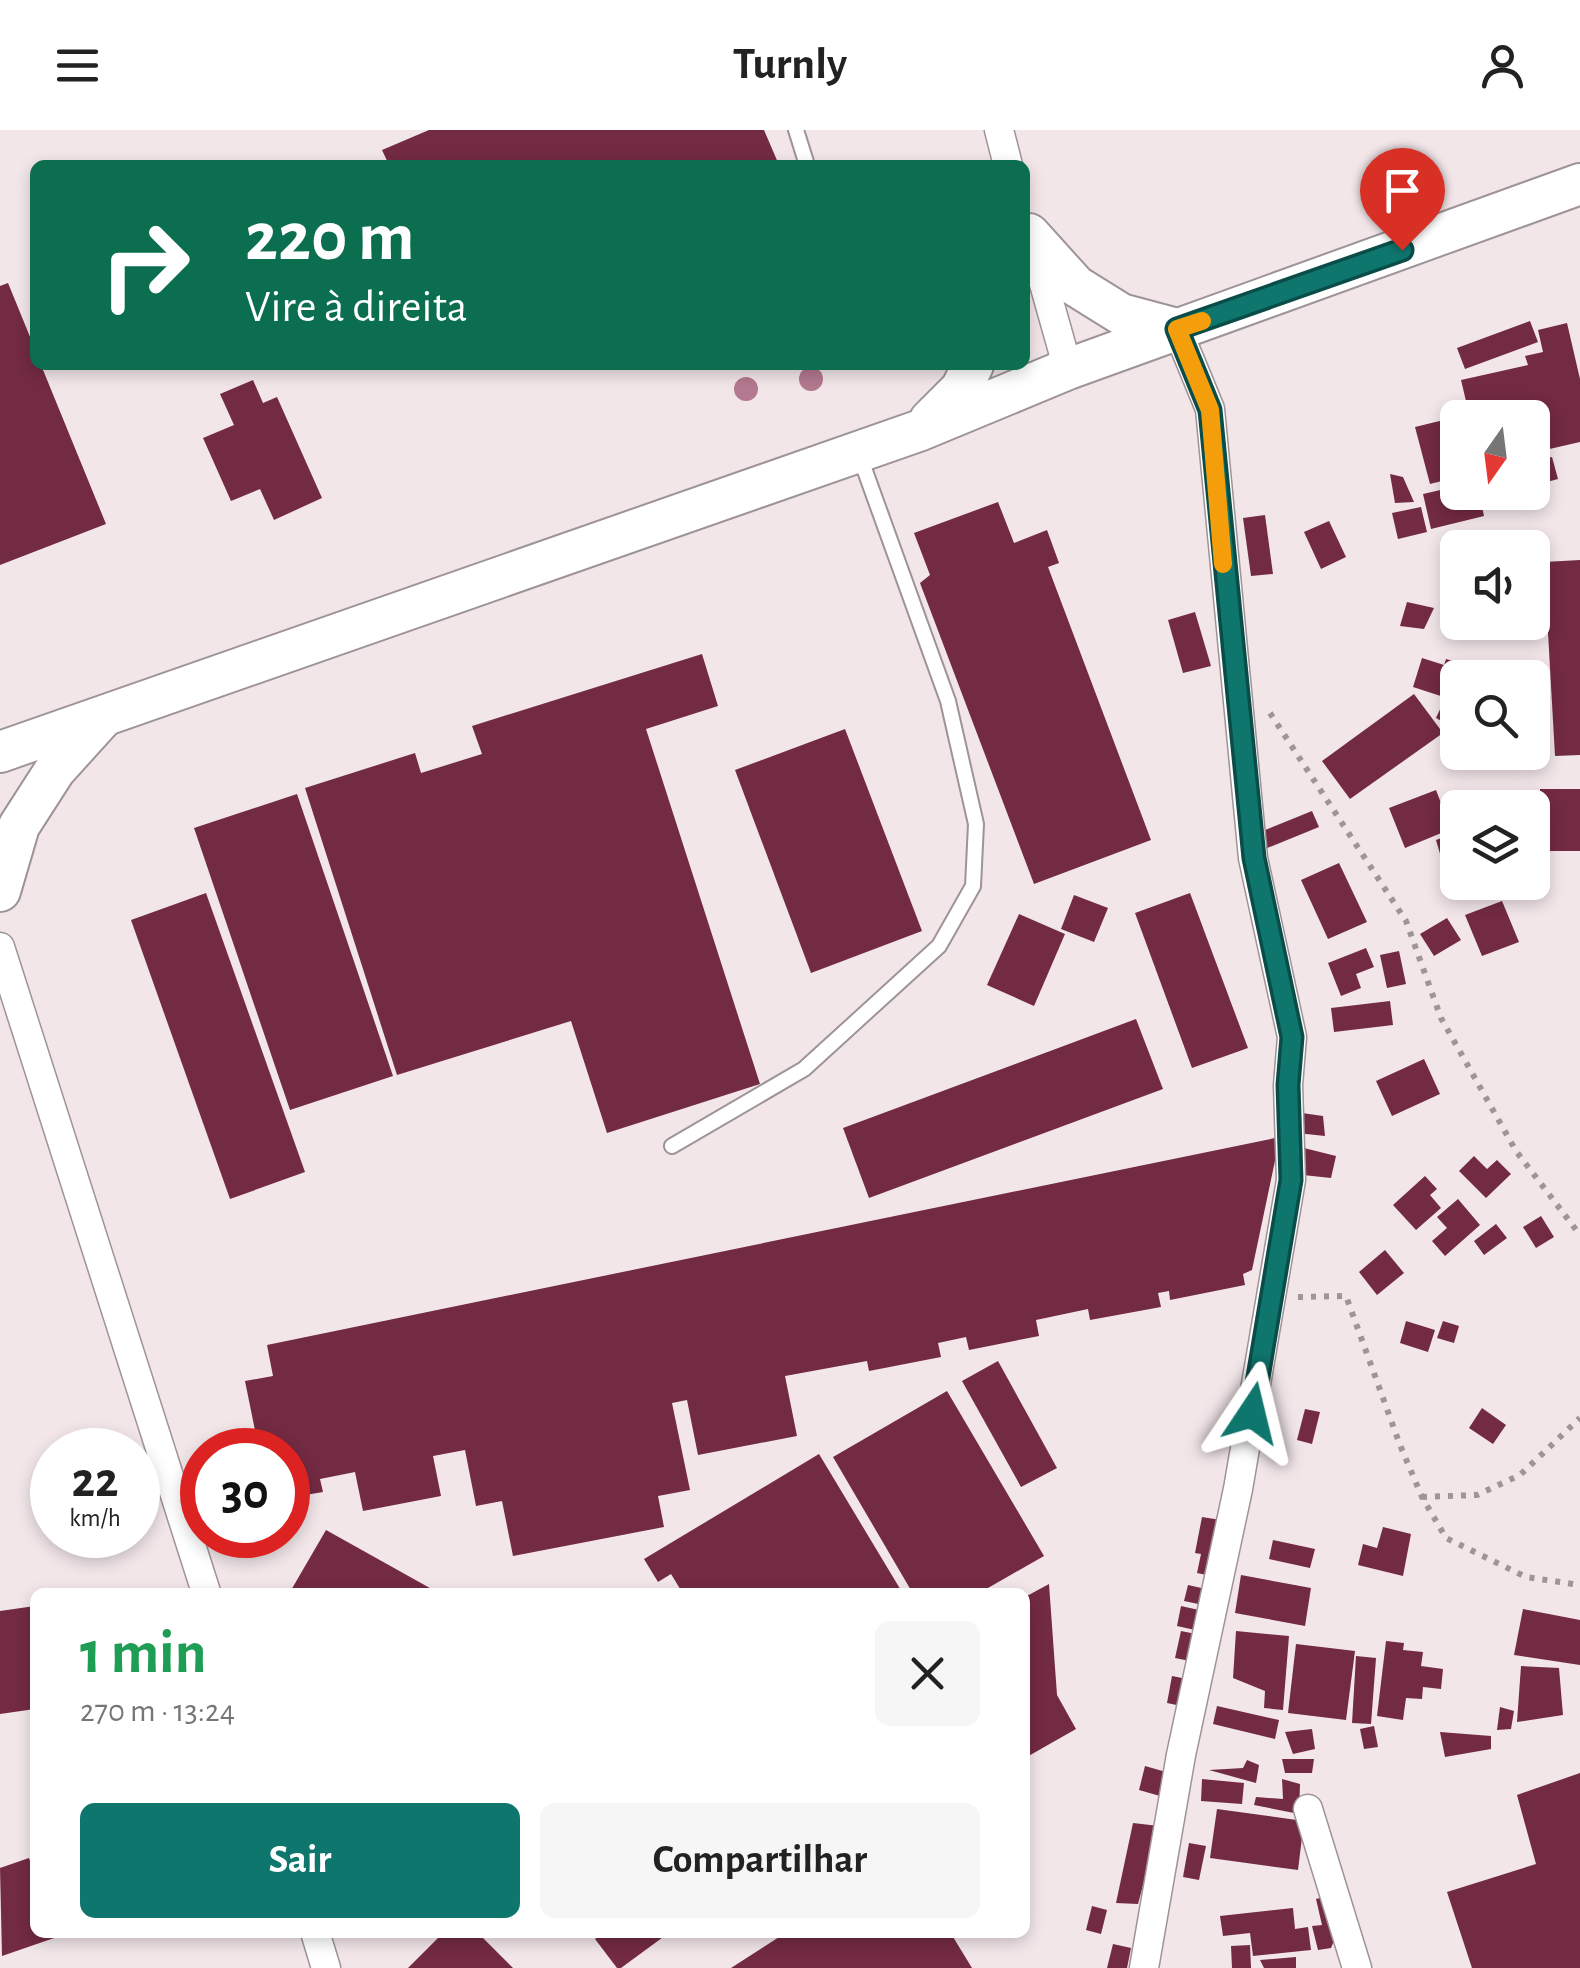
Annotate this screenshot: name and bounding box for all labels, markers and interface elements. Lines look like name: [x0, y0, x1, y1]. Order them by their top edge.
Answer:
icon: menu: [50, 38, 105, 93]
icon: person: [1475, 38, 1530, 93]
text: Turnly: [733, 42, 847, 87]
pin: [1360, 148, 1445, 251]
icon: arrive: [1375, 163, 1430, 218]
icon: right: [80, 200, 210, 330]
text: 220 m: [245, 203, 414, 273]
text: Vire à direita: [245, 285, 468, 330]
north arrow: [1440, 400, 1550, 510]
map controls: [1440, 400, 1550, 900]
button: sound: [1440, 530, 1550, 640]
button: search: [1440, 660, 1550, 770]
button: layers: [1440, 790, 1550, 900]
position arrow: [1200, 1361, 1304, 1465]
speed limit sign: 30: [180, 1428, 310, 1558]
text: 22: [71, 1456, 119, 1506]
text: km/h: [69, 1506, 121, 1531]
button: close: [875, 1621, 980, 1726]
text: 1 min: [80, 1624, 206, 1684]
text: 270 m · 13:24: [80, 1695, 235, 1727]
button: Sair: [80, 1803, 520, 1918]
button: Compartilhar: [540, 1803, 980, 1918]

